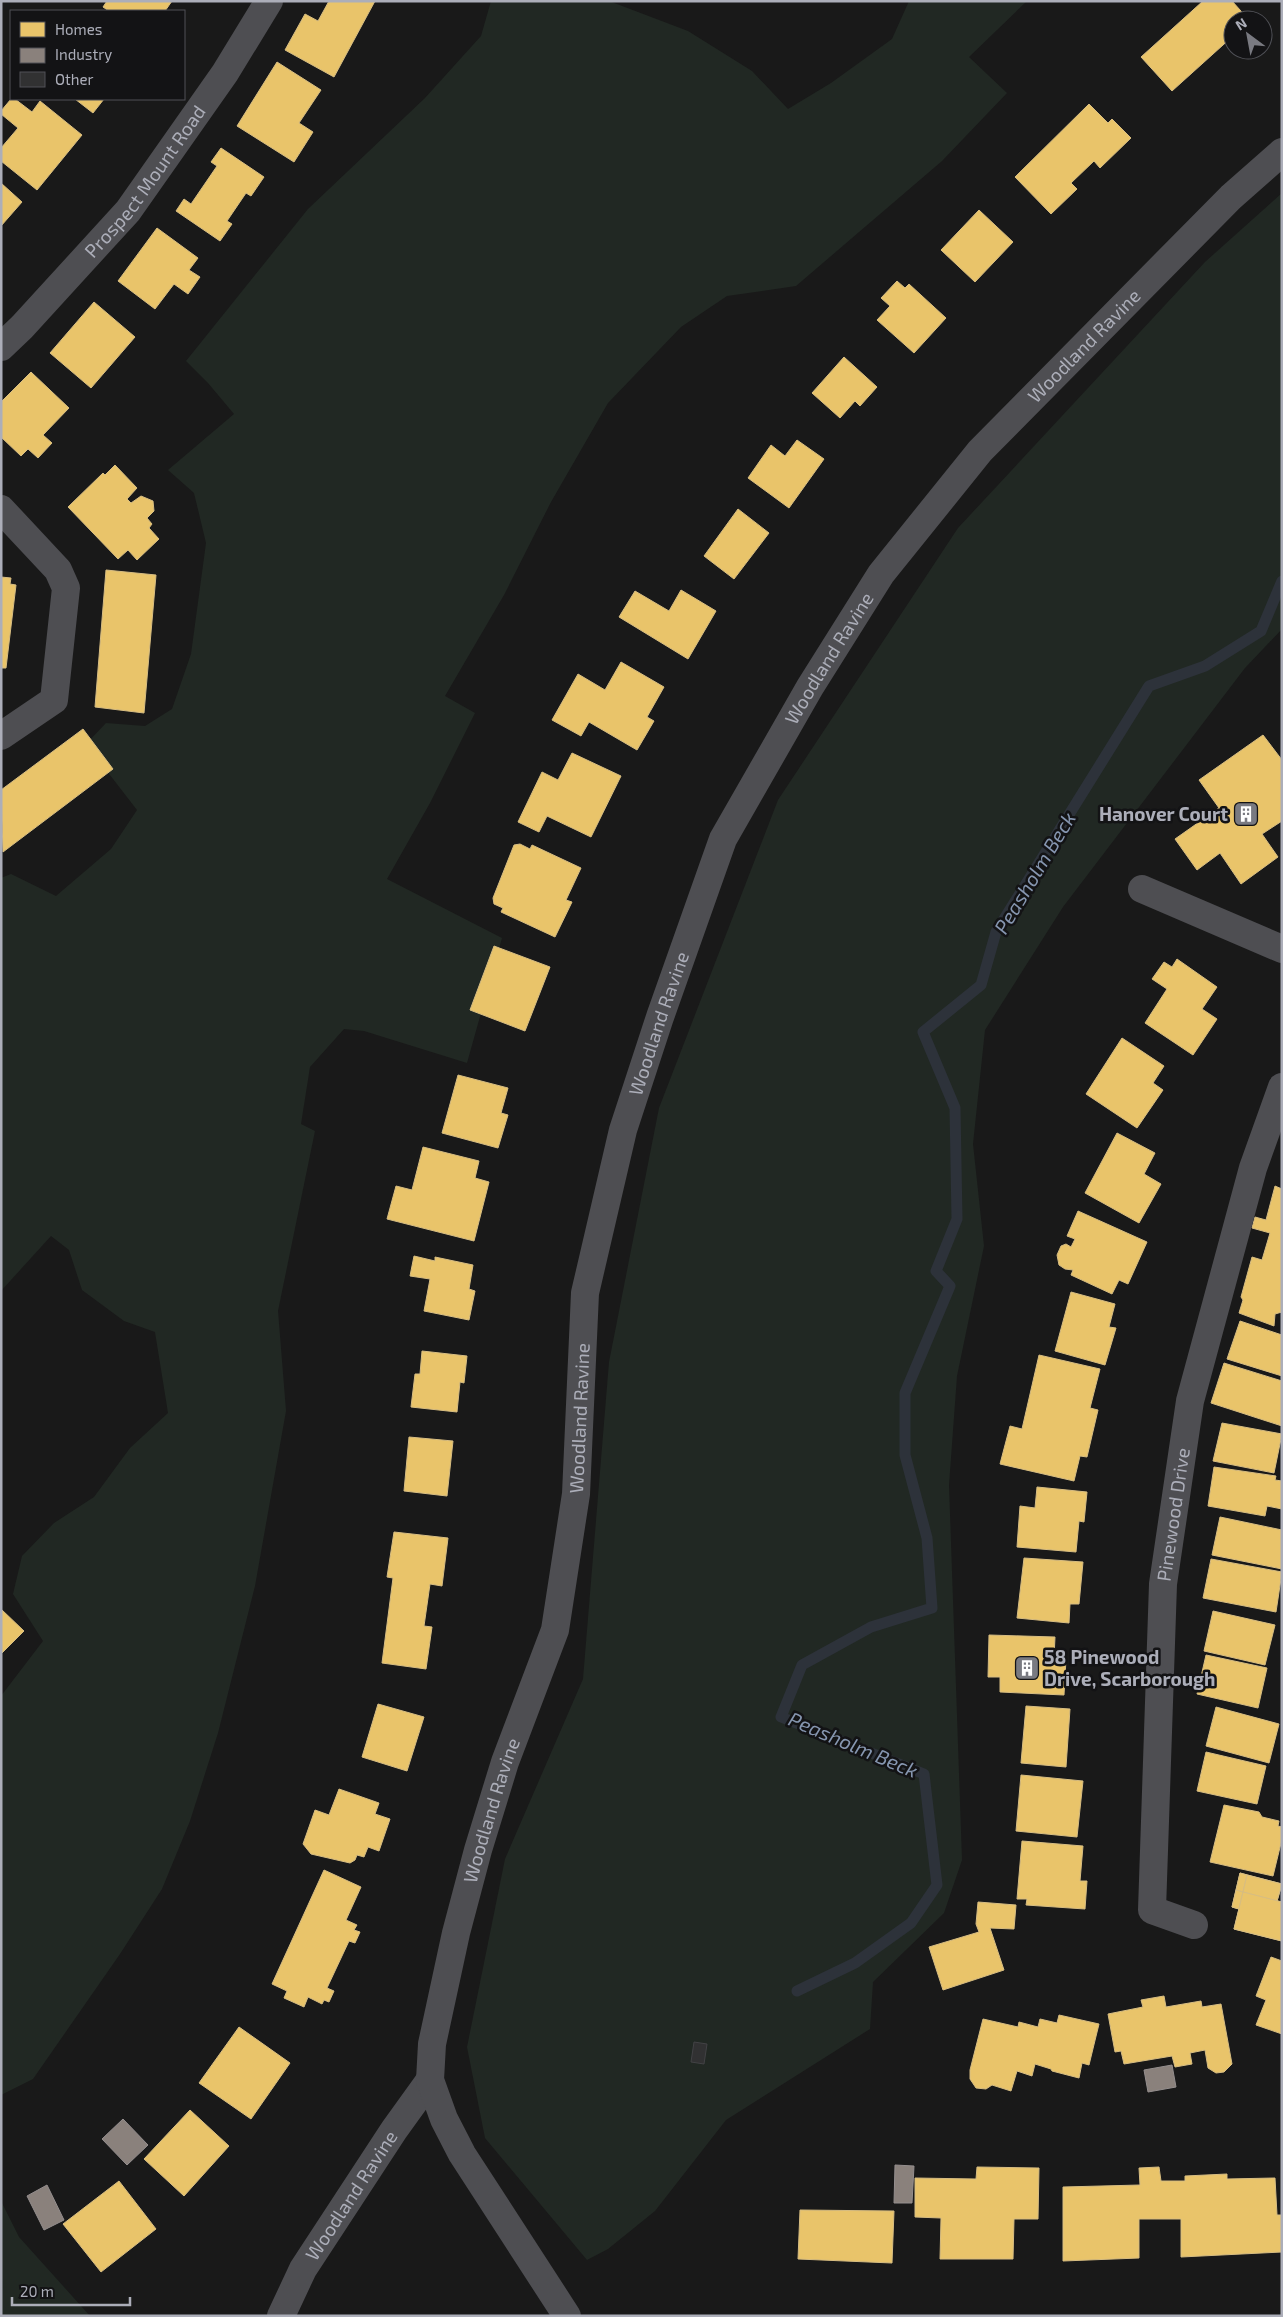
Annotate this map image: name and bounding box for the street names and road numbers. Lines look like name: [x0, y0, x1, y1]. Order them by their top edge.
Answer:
street label: Prospect Mount Road: [79, 100, 210, 262]
street label: Woodland Ravine: [1023, 284, 1145, 407]
street label: Woodland Ravine: [779, 588, 878, 728]
street label: Woodland Ravine: [623, 948, 693, 1098]
street label: Woodland Ravine: [564, 1342, 594, 1494]
street label: Pinewood Drive: [1152, 1446, 1194, 1583]
street label: Woodland Ravine: [458, 1734, 524, 1885]
street label: Woodland Ravine: [300, 2126, 402, 2264]

